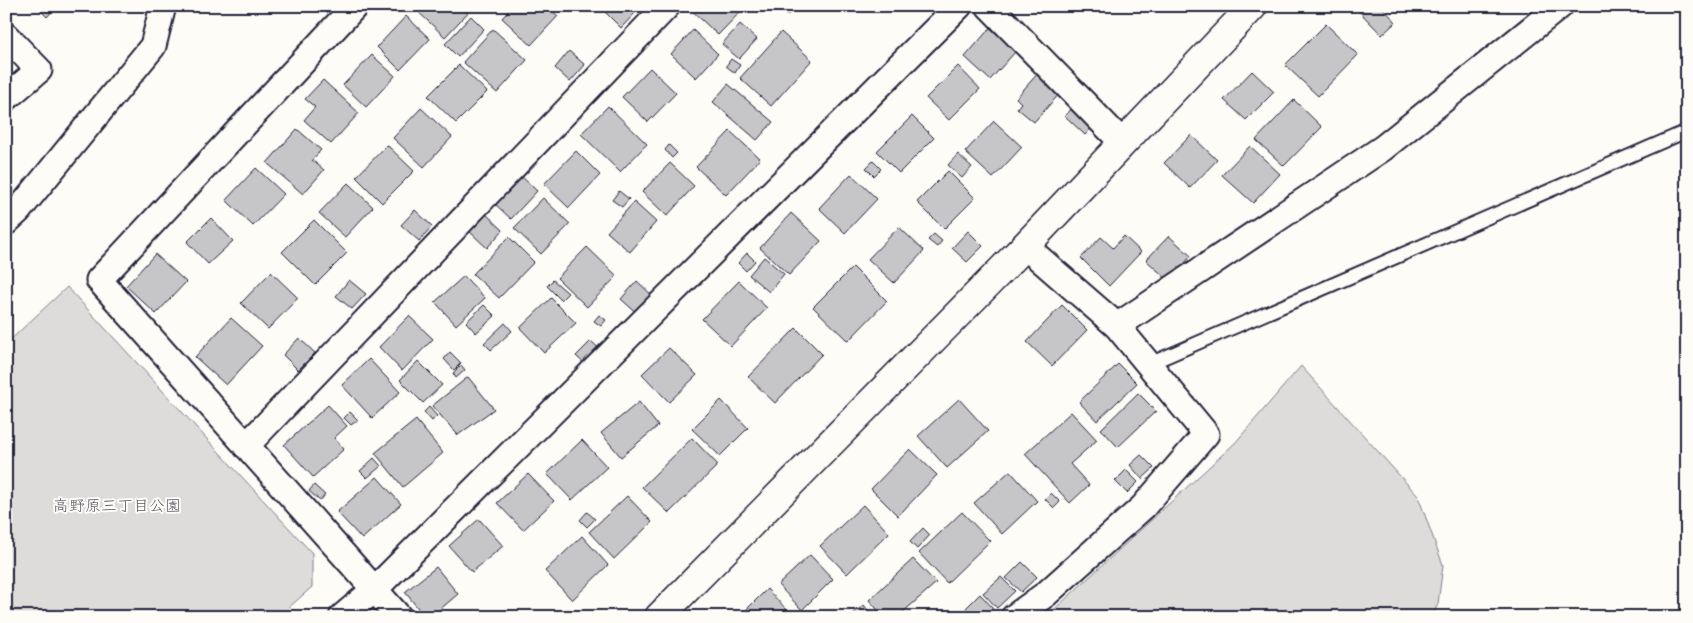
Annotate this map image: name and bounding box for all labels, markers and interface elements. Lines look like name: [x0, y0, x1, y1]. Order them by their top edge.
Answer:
park label: 高野原三丁目公園: [53, 496, 181, 515]

